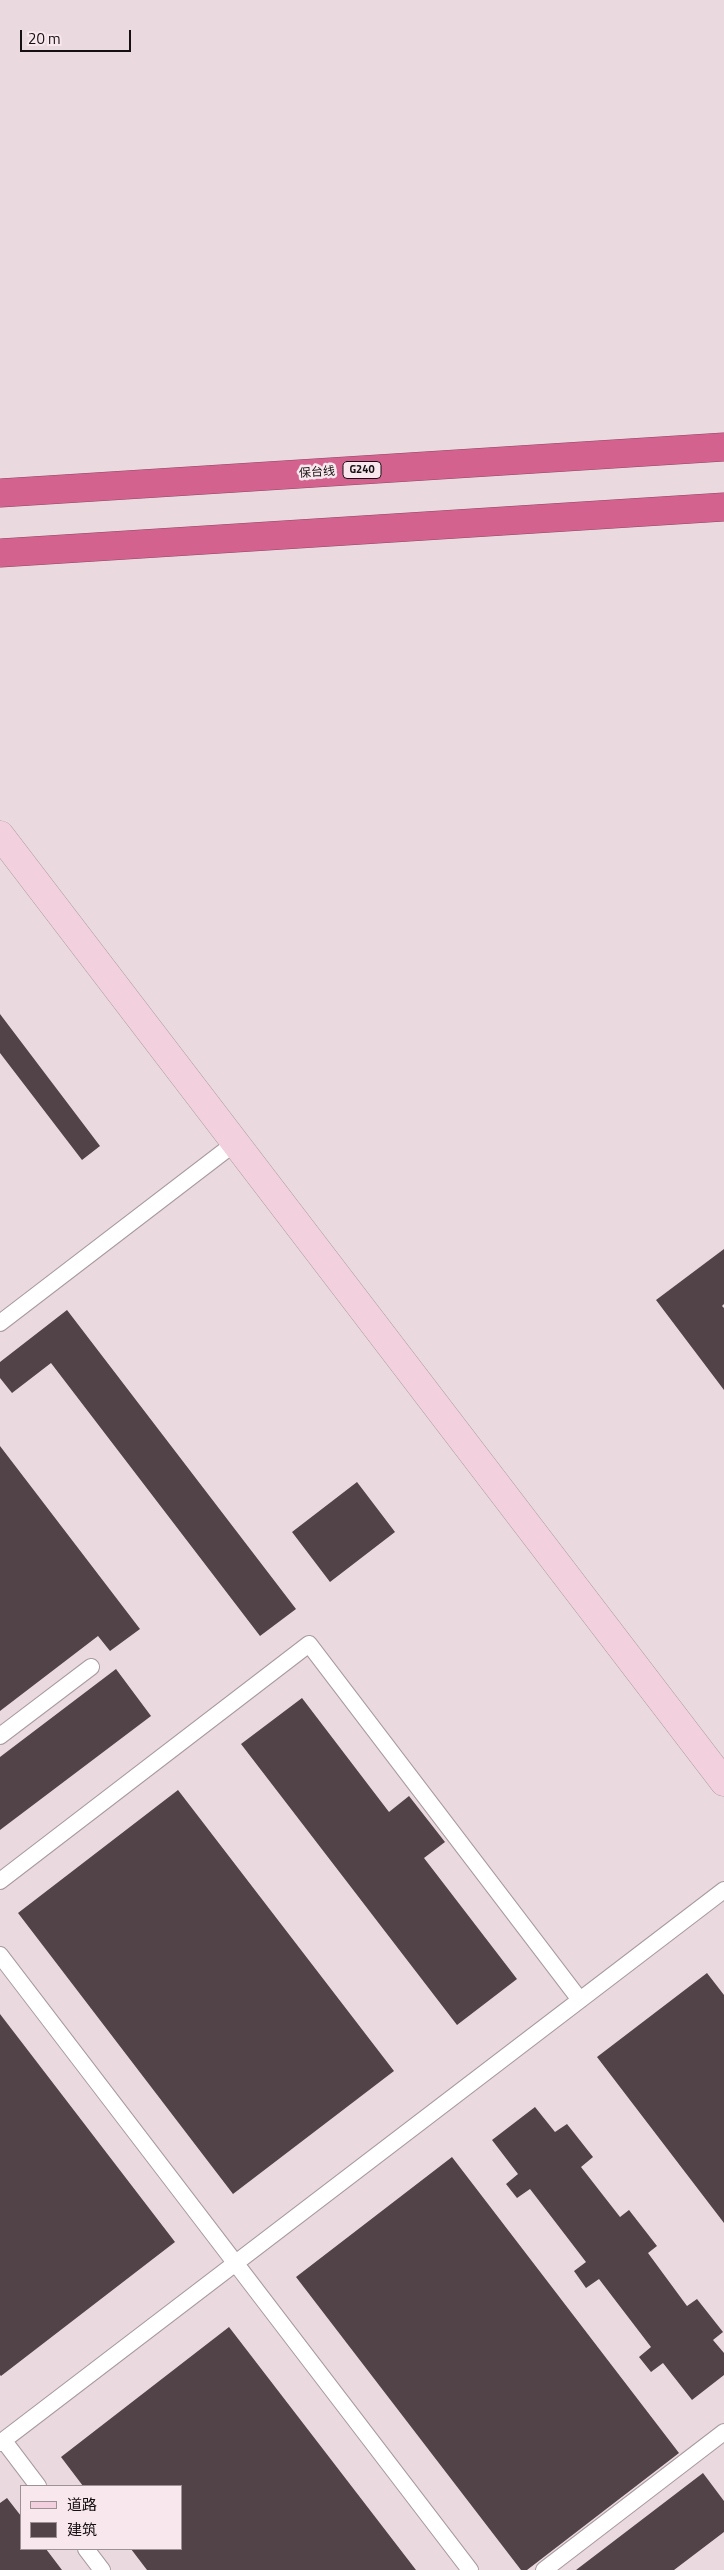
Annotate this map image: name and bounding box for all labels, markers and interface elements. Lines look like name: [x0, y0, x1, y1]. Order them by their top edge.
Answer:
scale bar: [22, 20, 134, 52]
text: 20 m: [28, 27, 61, 50]
road number: G240: [343, 462, 381, 478]
street label: 保台线: [299, 465, 335, 481]
legend: [20, 2485, 182, 2550]
text: 道路: [67, 2493, 97, 2516]
text: 建筑: [67, 2518, 97, 2541]

